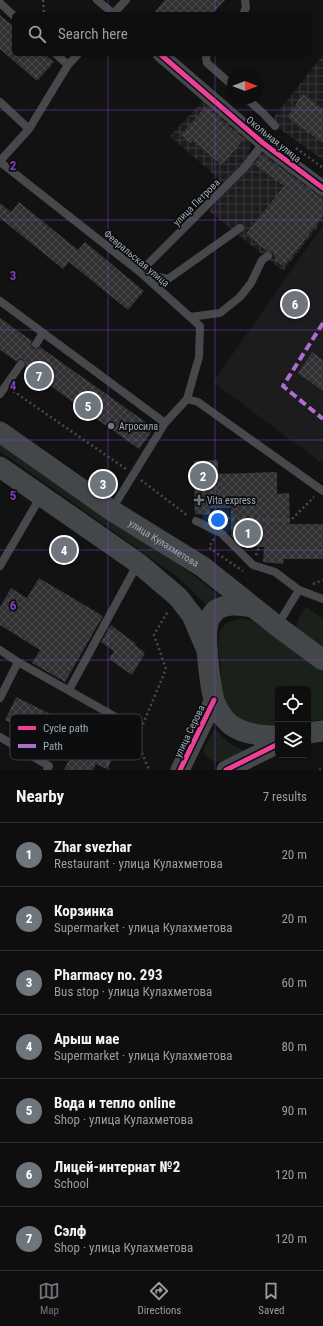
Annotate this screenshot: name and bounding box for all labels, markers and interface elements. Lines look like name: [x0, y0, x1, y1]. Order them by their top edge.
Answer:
search box: [12, 12, 311, 56]
icon: search: [26, 23, 48, 45]
text: Search here: [58, 25, 128, 43]
north arrow: [227, 68, 263, 104]
street label: Окольная улица: [244, 114, 303, 165]
text: 2: [10, 158, 17, 173]
street label: улица Петрова: [171, 177, 222, 228]
street label: Февральская улица: [102, 227, 172, 289]
text: 3: [10, 268, 16, 283]
pin: 6: [282, 289, 308, 319]
pin: 7: [26, 361, 52, 391]
text: 4: [10, 378, 17, 393]
pin: 5: [75, 391, 101, 421]
marker: Агросила: [106, 421, 116, 431]
place label: Агросила: [119, 421, 158, 432]
pin: 2: [190, 461, 216, 491]
pin: 3: [90, 469, 116, 499]
text: 5: [10, 488, 17, 503]
marker: Vita express: [194, 495, 204, 505]
place label: Vita express: [207, 495, 256, 506]
your location: [208, 510, 228, 530]
street label: улица Кулахметова: [127, 517, 201, 569]
pin: 1: [235, 518, 261, 548]
pin: 4: [51, 535, 77, 565]
text: 6: [10, 598, 17, 613]
map controls: [275, 686, 311, 758]
button: locate: [275, 686, 311, 722]
street label: улица Серова: [172, 703, 207, 759]
legend: [10, 714, 142, 760]
text: Cycle path: [43, 722, 88, 735]
button: layers: [275, 722, 311, 758]
text: Path: [43, 740, 63, 753]
text: Nearby: [16, 786, 64, 806]
text: 7 results: [263, 789, 307, 804]
text: Zhar svezhar: [54, 838, 132, 856]
text: 1: [26, 847, 32, 862]
text: 20 m: [281, 847, 307, 862]
text: Restaurant · улица Кулахметова: [54, 856, 223, 871]
text: Корзинка: [54, 902, 114, 920]
text: 2: [26, 911, 32, 926]
text: 20 m: [281, 911, 307, 926]
text: Supermarket · улица Кулахметова: [54, 920, 232, 935]
text: Pharmacy no. 293: [54, 966, 163, 984]
text: 3: [26, 975, 32, 990]
text: 60 m: [281, 975, 307, 990]
text: Bus stop · улица Кулахметова: [54, 984, 212, 999]
text: Арыш мае: [54, 1030, 120, 1048]
text: 4: [26, 1039, 32, 1054]
text: 80 m: [281, 1039, 307, 1054]
text: Supermarket · улица Кулахметова: [54, 1048, 232, 1063]
text: Вода и тепло online: [54, 1094, 176, 1112]
text: 5: [26, 1103, 32, 1118]
text: 90 m: [281, 1103, 307, 1118]
text: Shop · улица Кулахметова: [54, 1112, 193, 1127]
text: Лицей-интернат №2: [54, 1158, 180, 1176]
text: 6: [26, 1167, 32, 1182]
text: 120 m: [275, 1167, 307, 1182]
text: School: [54, 1176, 89, 1191]
text: Сэлф: [54, 1222, 86, 1240]
text: 7: [26, 1231, 32, 1246]
text: 120 m: [275, 1231, 307, 1246]
text: Shop · улица Кулахметова: [54, 1240, 193, 1255]
tab: Map: [38, 1280, 60, 1317]
tab: Directions: [137, 1280, 181, 1317]
tab: Saved: [258, 1280, 285, 1317]

